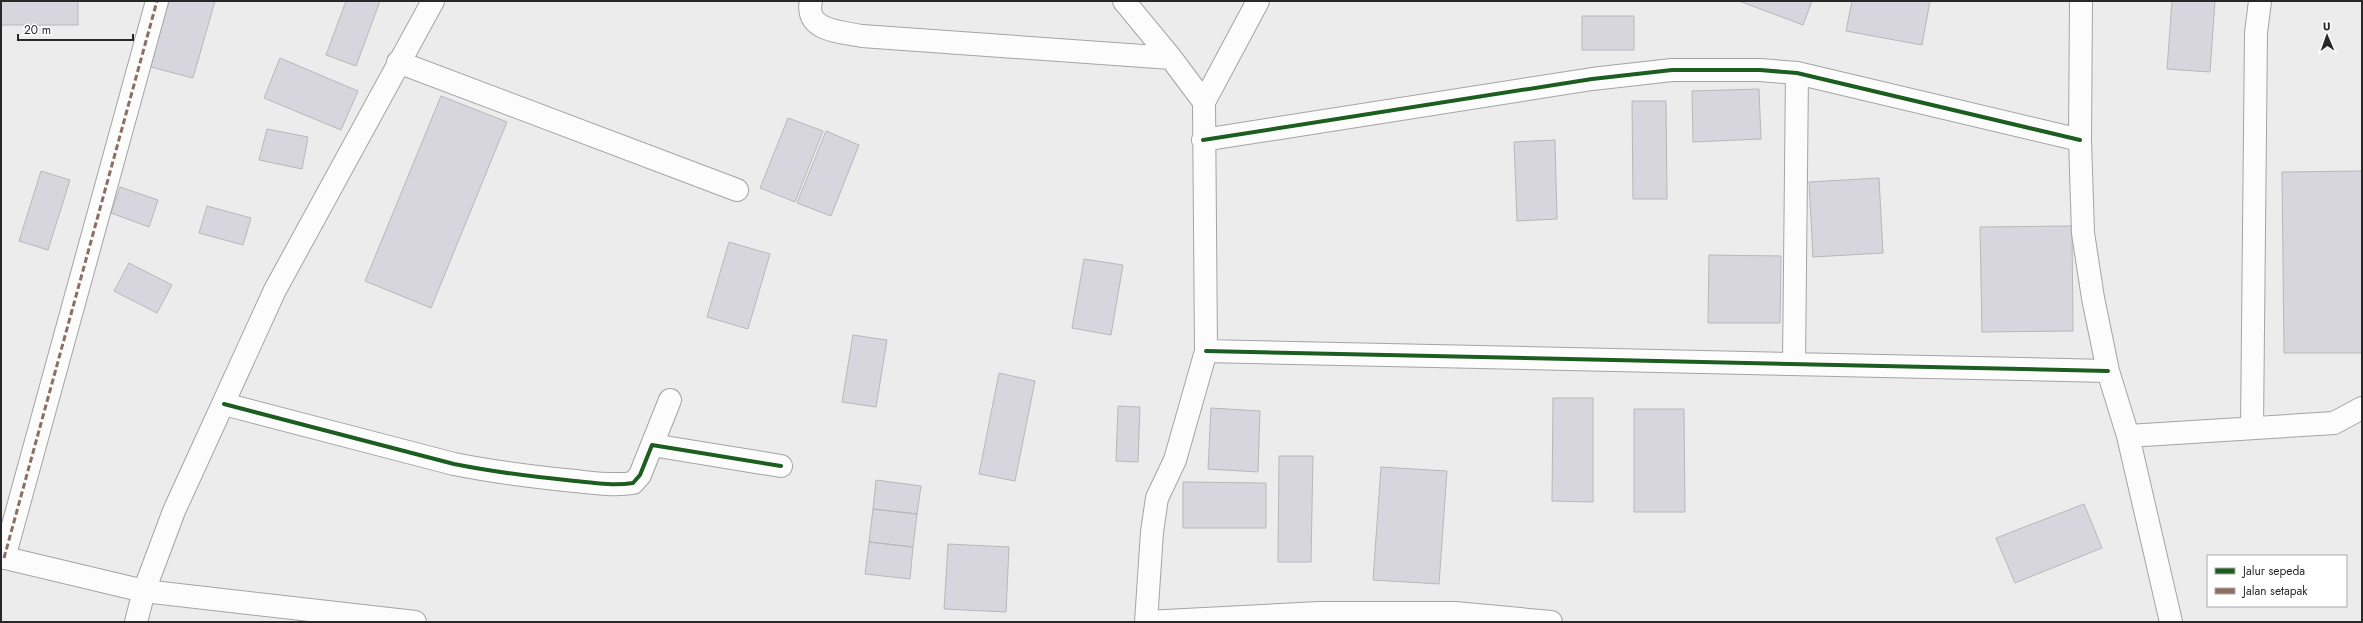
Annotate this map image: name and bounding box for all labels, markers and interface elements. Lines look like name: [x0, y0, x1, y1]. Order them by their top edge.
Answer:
scale bar: [18, 16, 133, 42]
north arrow: [2307, 16, 2347, 56]
text: U: [2323, 18, 2331, 34]
text: 20 m: [24, 21, 51, 39]
legend: [2207, 555, 2347, 607]
text: Jalur sepeda: [2241, 562, 2305, 580]
text: Jalan setapak: [2241, 582, 2308, 600]

